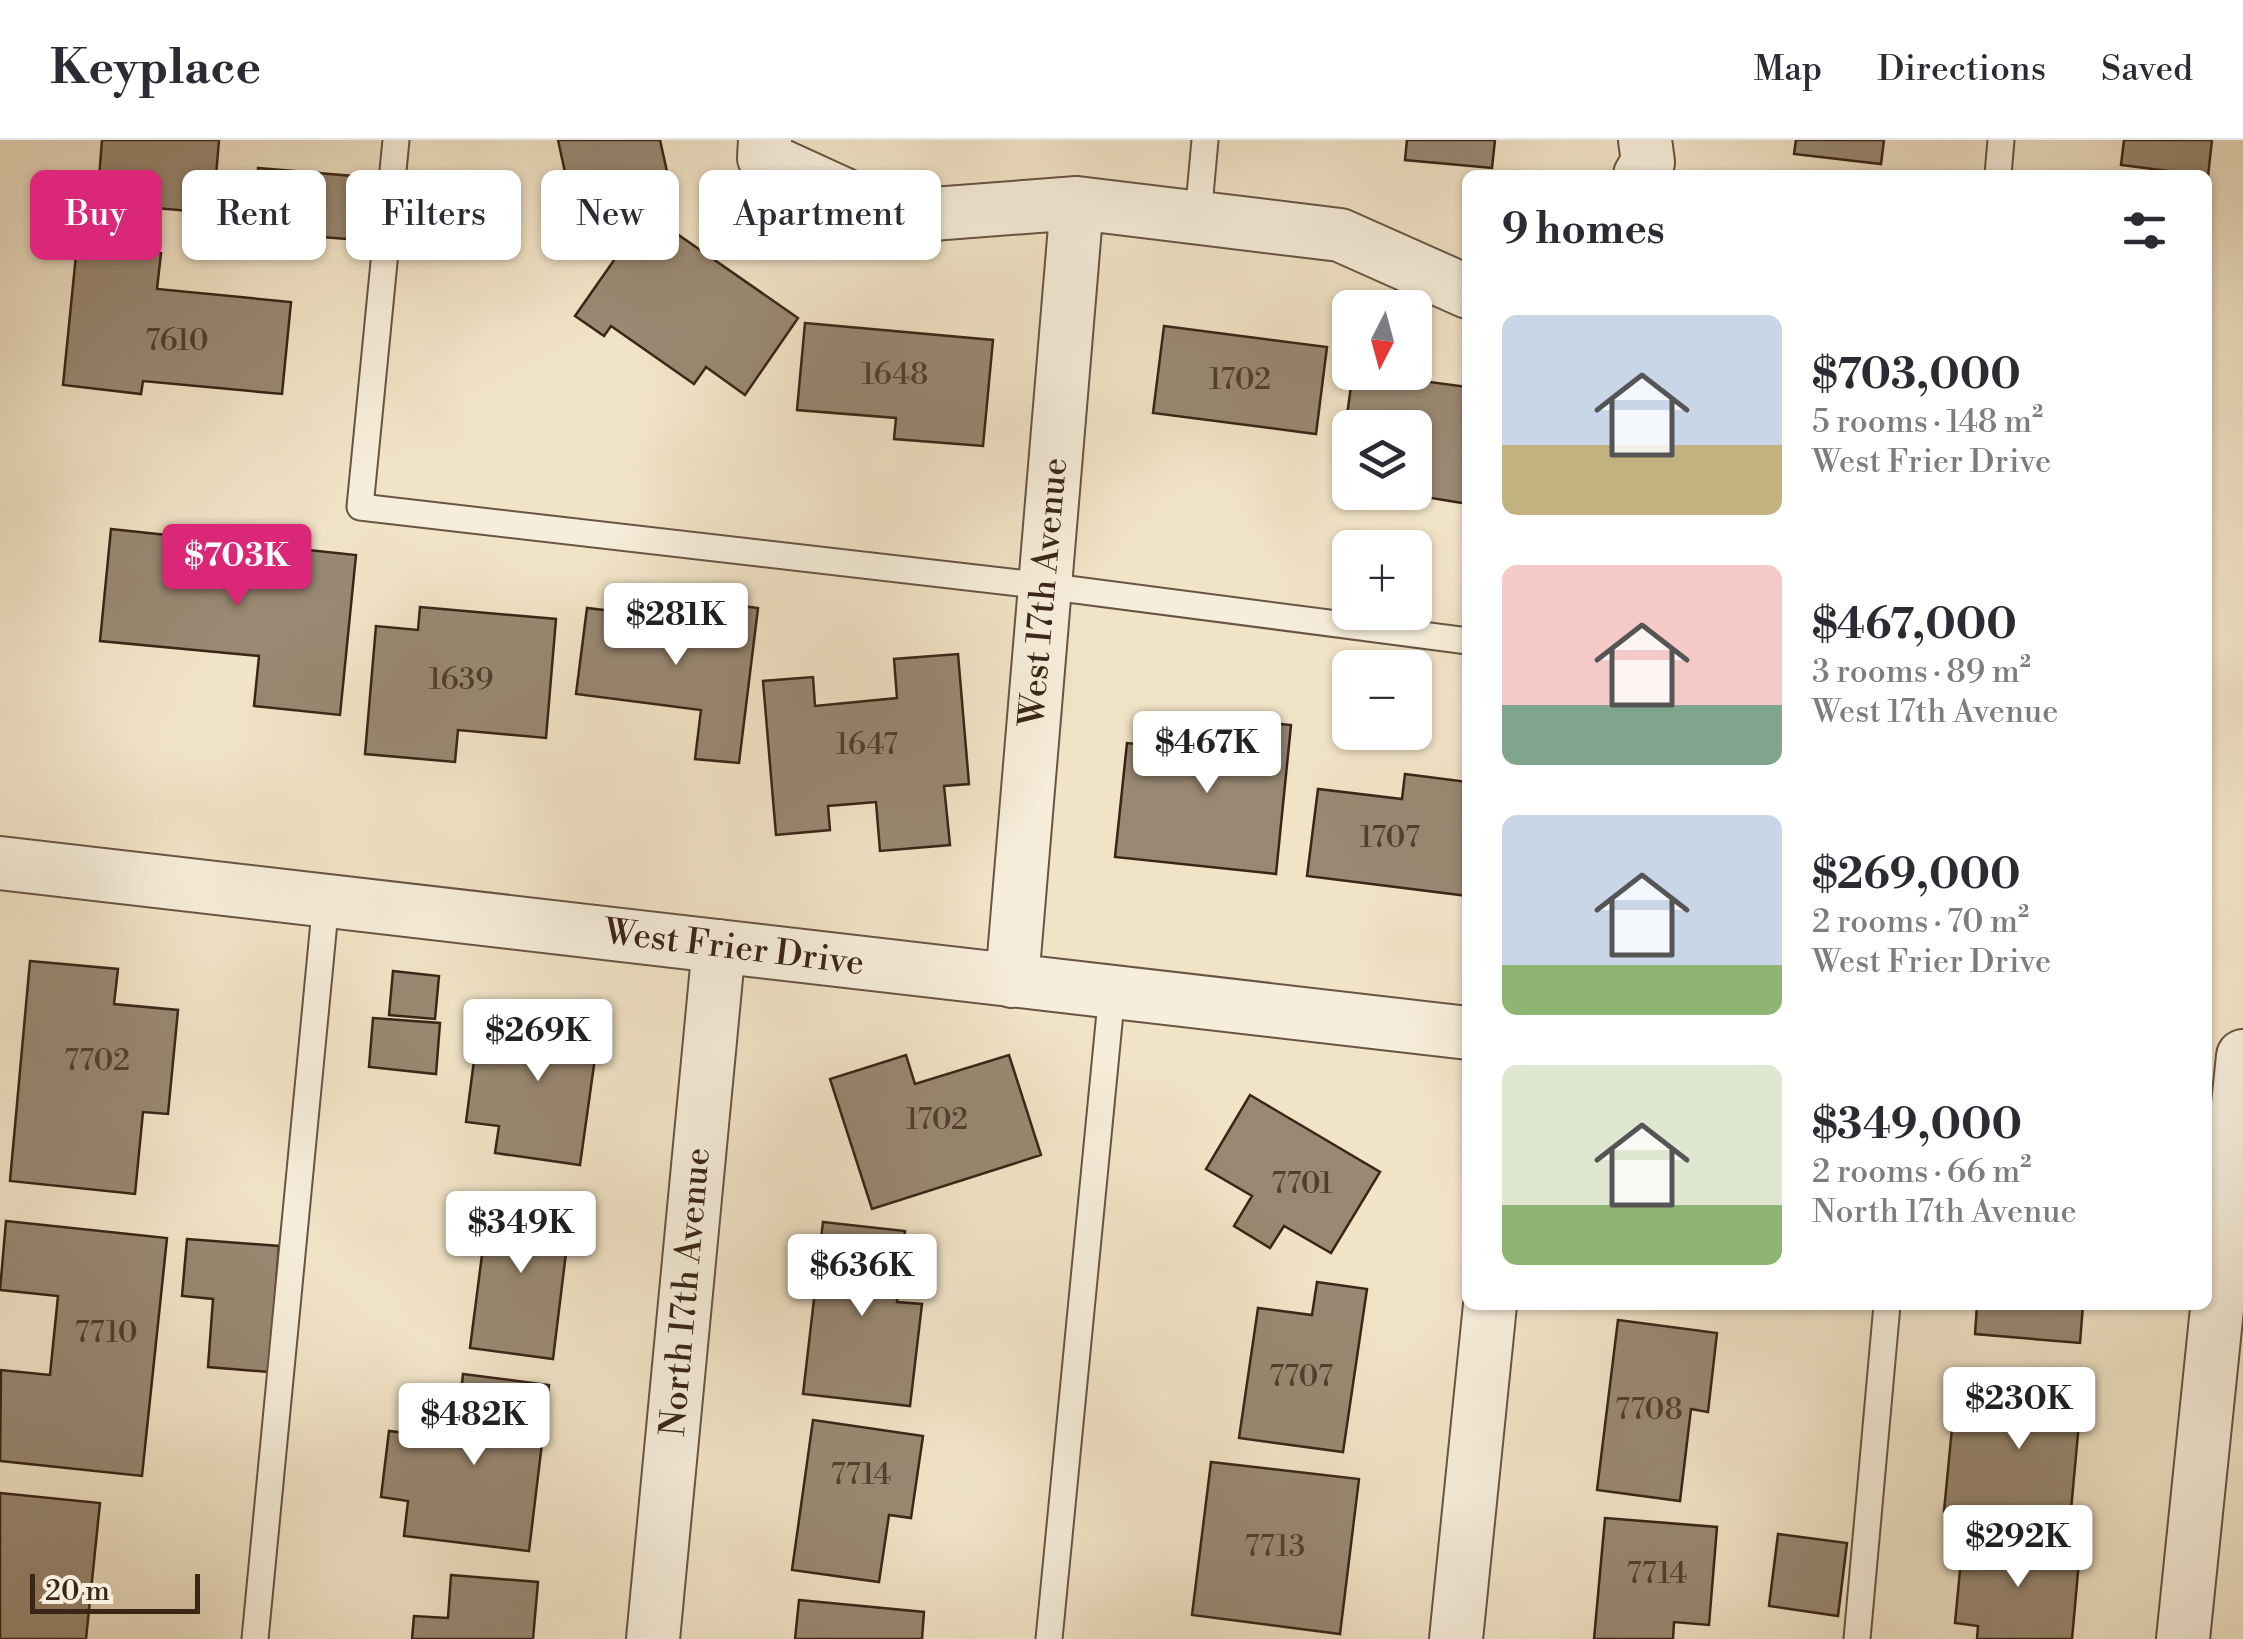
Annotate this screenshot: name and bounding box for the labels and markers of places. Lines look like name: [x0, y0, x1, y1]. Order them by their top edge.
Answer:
pin: $703K: [167, 524, 307, 609]
pin: $281K: [606, 583, 746, 668]
pin: $467K: [1137, 711, 1277, 796]
pin: $269K: [468, 999, 608, 1084]
pin: $349K: [451, 1191, 591, 1276]
pin: $636K: [792, 1234, 932, 1319]
pin: $230K: [1949, 1367, 2089, 1452]
pin: $482K: [404, 1383, 544, 1468]
pin: $292K: [1948, 1505, 2088, 1590]

